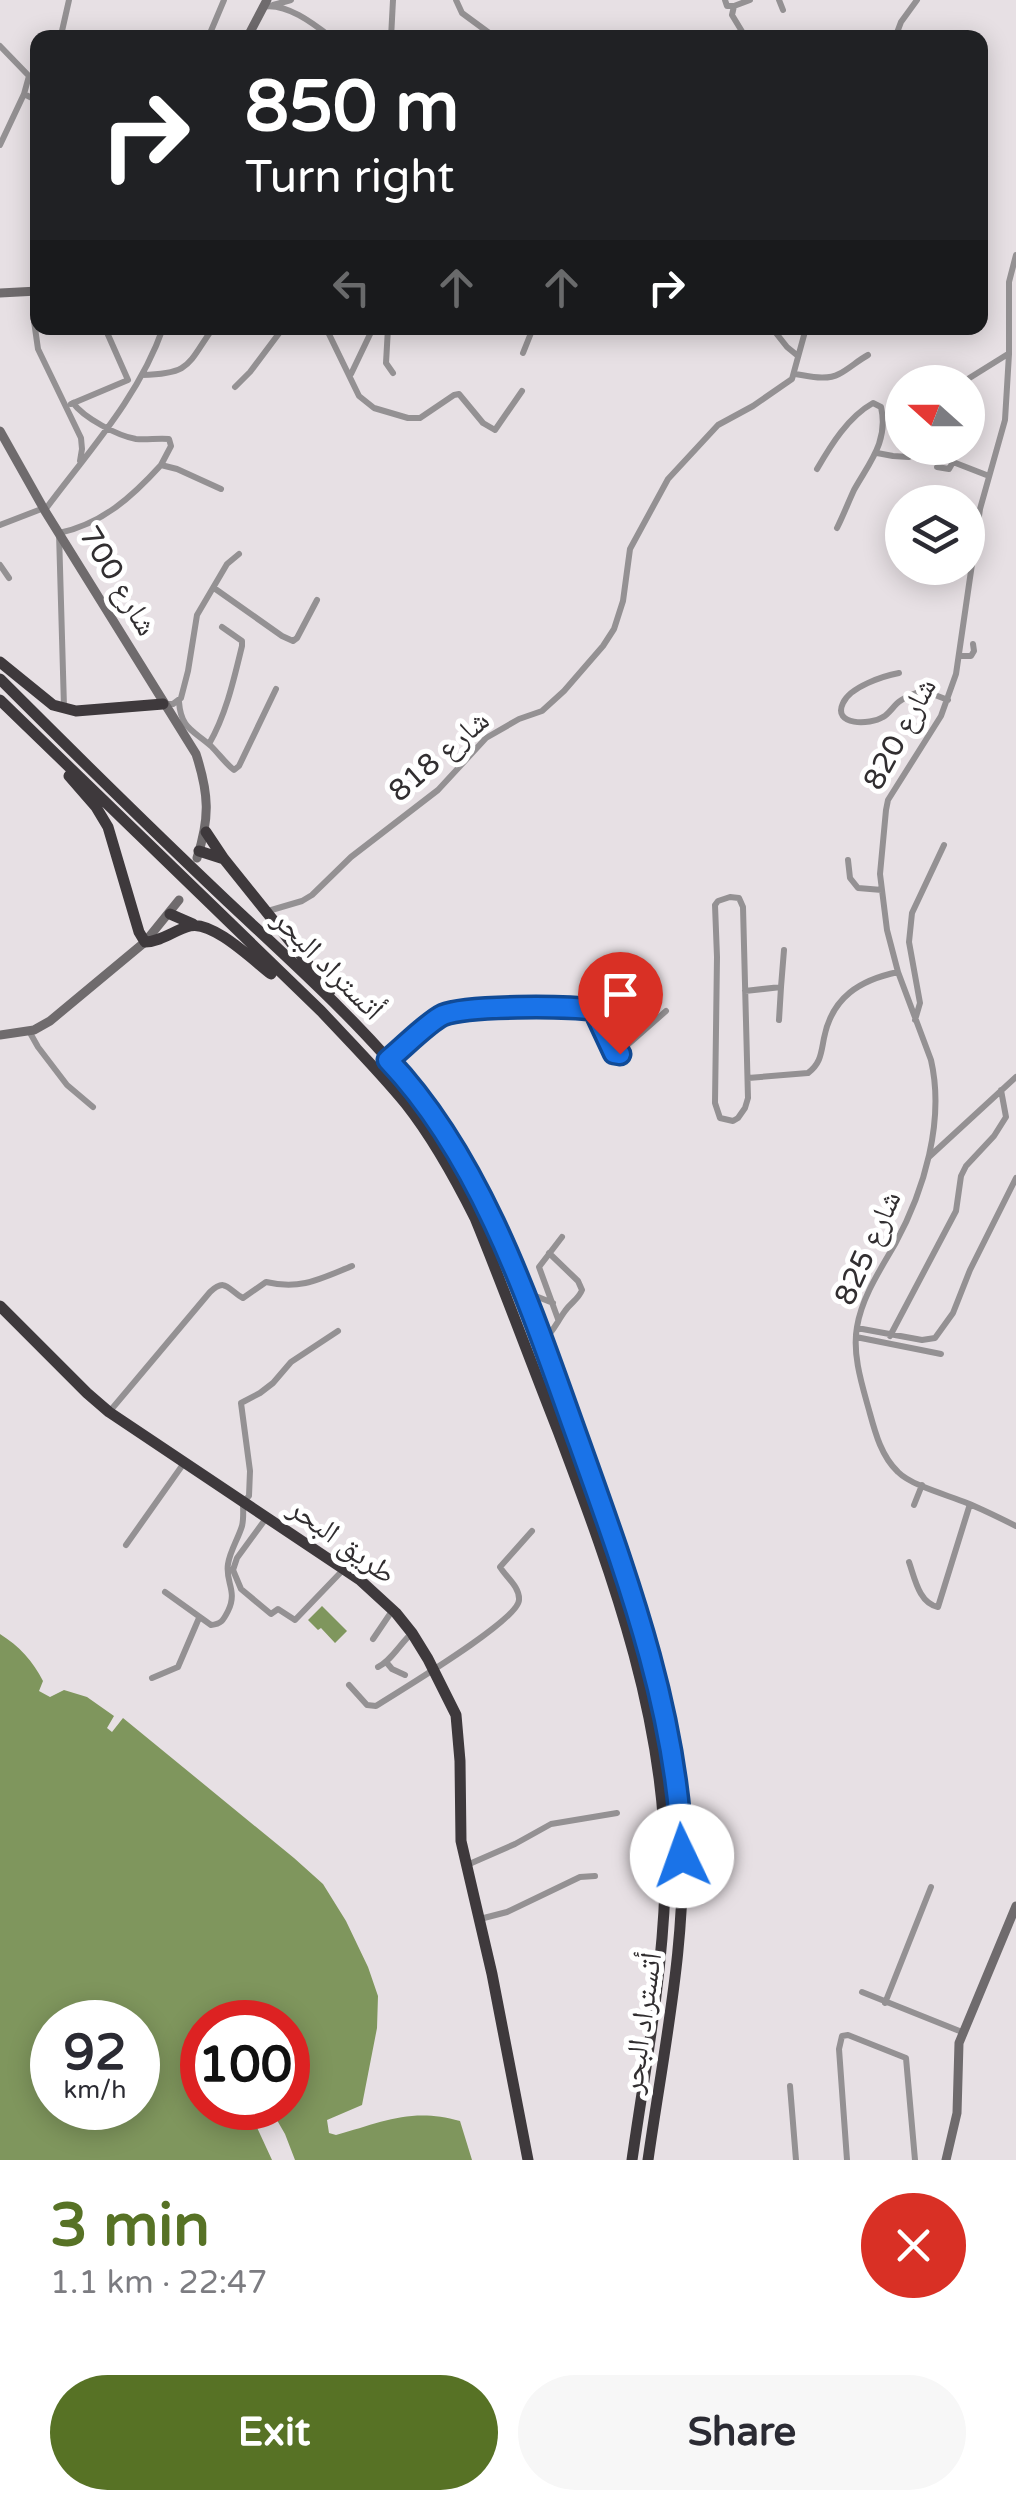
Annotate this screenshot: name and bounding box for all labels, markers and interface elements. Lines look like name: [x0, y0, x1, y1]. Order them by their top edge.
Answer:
text: 850 m: [245, 66, 459, 150]
icon: right: [80, 70, 210, 200]
text: Turn right: [245, 151, 454, 205]
icon: left: [324, 260, 379, 315]
icon: ahead: [429, 260, 484, 315]
icon: ahead: [534, 260, 589, 315]
icon: right: [639, 260, 694, 315]
north arrow: [885, 365, 985, 465]
map controls: [885, 365, 985, 585]
button: layers: [885, 485, 985, 585]
street label: شارع 700: [71, 519, 165, 643]
street label: شارع 820: [855, 672, 945, 796]
street label: شارع 818: [381, 702, 497, 810]
street label: أتستراد البحر: [264, 901, 392, 1028]
pin: [578, 952, 663, 1055]
icon: arrive: [593, 967, 648, 1022]
street label: شارع 825: [826, 1185, 910, 1311]
street label: طريق البحر: [280, 1489, 403, 1592]
position arrow: [630, 1804, 734, 1908]
street label: أتستراد البحر: [613, 1950, 670, 2097]
speed limit sign: 100: [180, 2000, 310, 2130]
text: 92: [64, 2023, 126, 2083]
text: km/h: [64, 2075, 126, 2105]
text: 3 min: [50, 2190, 210, 2262]
button: close: [861, 2193, 966, 2298]
text: 1.1 km · 22:47: [50, 2264, 267, 2302]
button: Exit: [50, 2375, 498, 2490]
button: Share: [518, 2375, 966, 2490]

